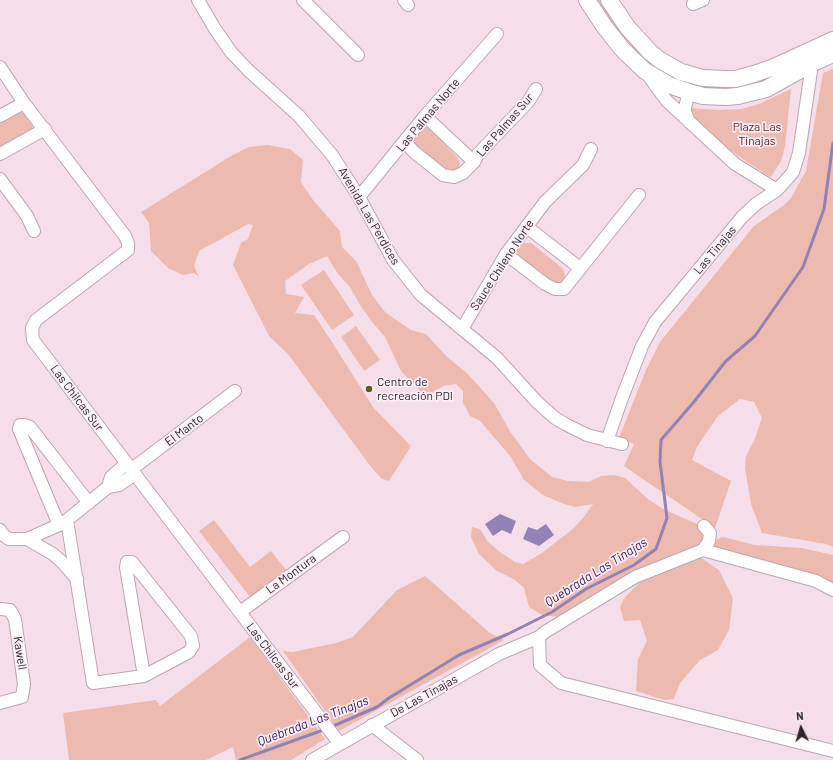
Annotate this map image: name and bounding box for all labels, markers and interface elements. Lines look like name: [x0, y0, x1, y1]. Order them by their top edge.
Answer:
street label: Las Palmas Norte: [393, 75, 463, 155]
street label: Las Palmas Sur: [474, 90, 536, 160]
park label: Plaza Las Tinajas: [733, 120, 781, 148]
street label: Avenida Las Perdices: [335, 165, 403, 267]
street label: Sauce Chileno Norte: [467, 217, 537, 313]
street label: Las Tinajas: [691, 223, 739, 277]
street label: Las Chilcas Sur: [47, 362, 107, 434]
place label: Centro de recreación PDI: [377, 375, 453, 403]
marker: Centro de recreación PDI: [364, 384, 374, 394]
street label: El Manto: [162, 411, 206, 449]
water label: Quebrada Las Tinajas: [542, 534, 650, 610]
street label: La Montura: [263, 551, 319, 597]
street label: Las Chilcas Sur: [243, 620, 303, 692]
street label: Kawell: [10, 635, 30, 671]
street label: De Las Tinajas: [388, 672, 460, 720]
water label: Quebrada Las Tinajas: [255, 693, 371, 749]
north arrow: [781, 708, 821, 748]
text: N: [796, 709, 804, 722]

